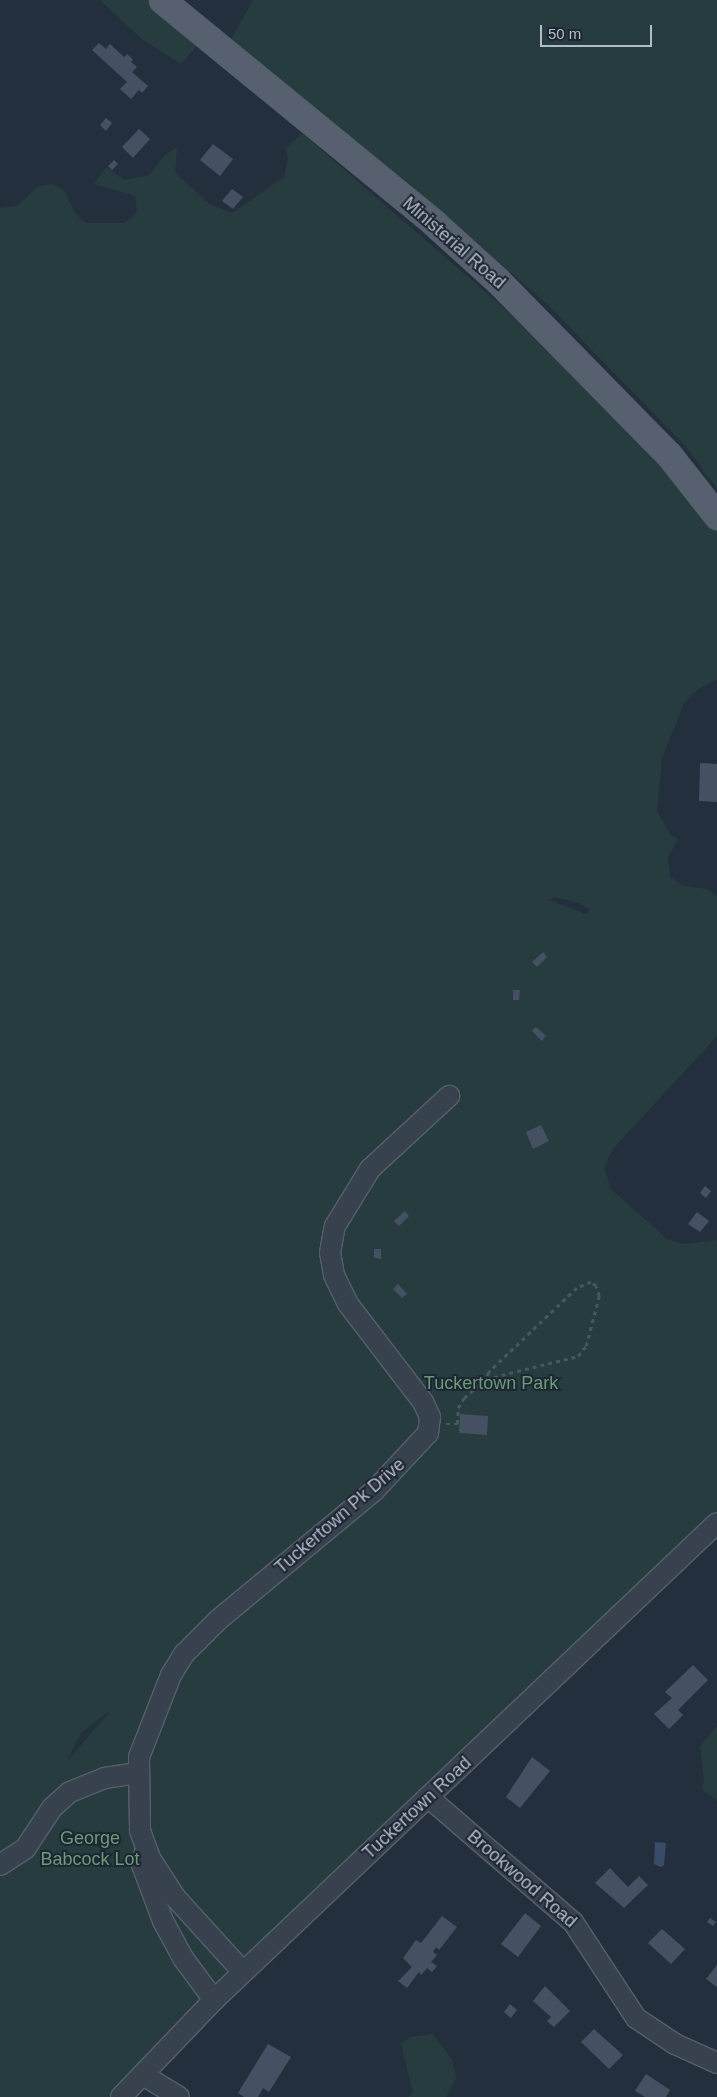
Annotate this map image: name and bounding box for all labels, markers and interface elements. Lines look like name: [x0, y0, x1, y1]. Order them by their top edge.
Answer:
scale bar: [542, 15, 654, 47]
text: 50 m: [548, 25, 581, 42]
street label: Ministerial Road: [398, 193, 510, 293]
park label: Tuckertown Park: [424, 1372, 558, 1394]
street label: Tuckertown Pk Drive: [271, 1454, 409, 1578]
street label: Tuckertown Road: [358, 1752, 476, 1864]
street label: Brookwood Road: [463, 1826, 581, 1932]
park label: George Babcock Lot: [40, 1828, 140, 1870]

